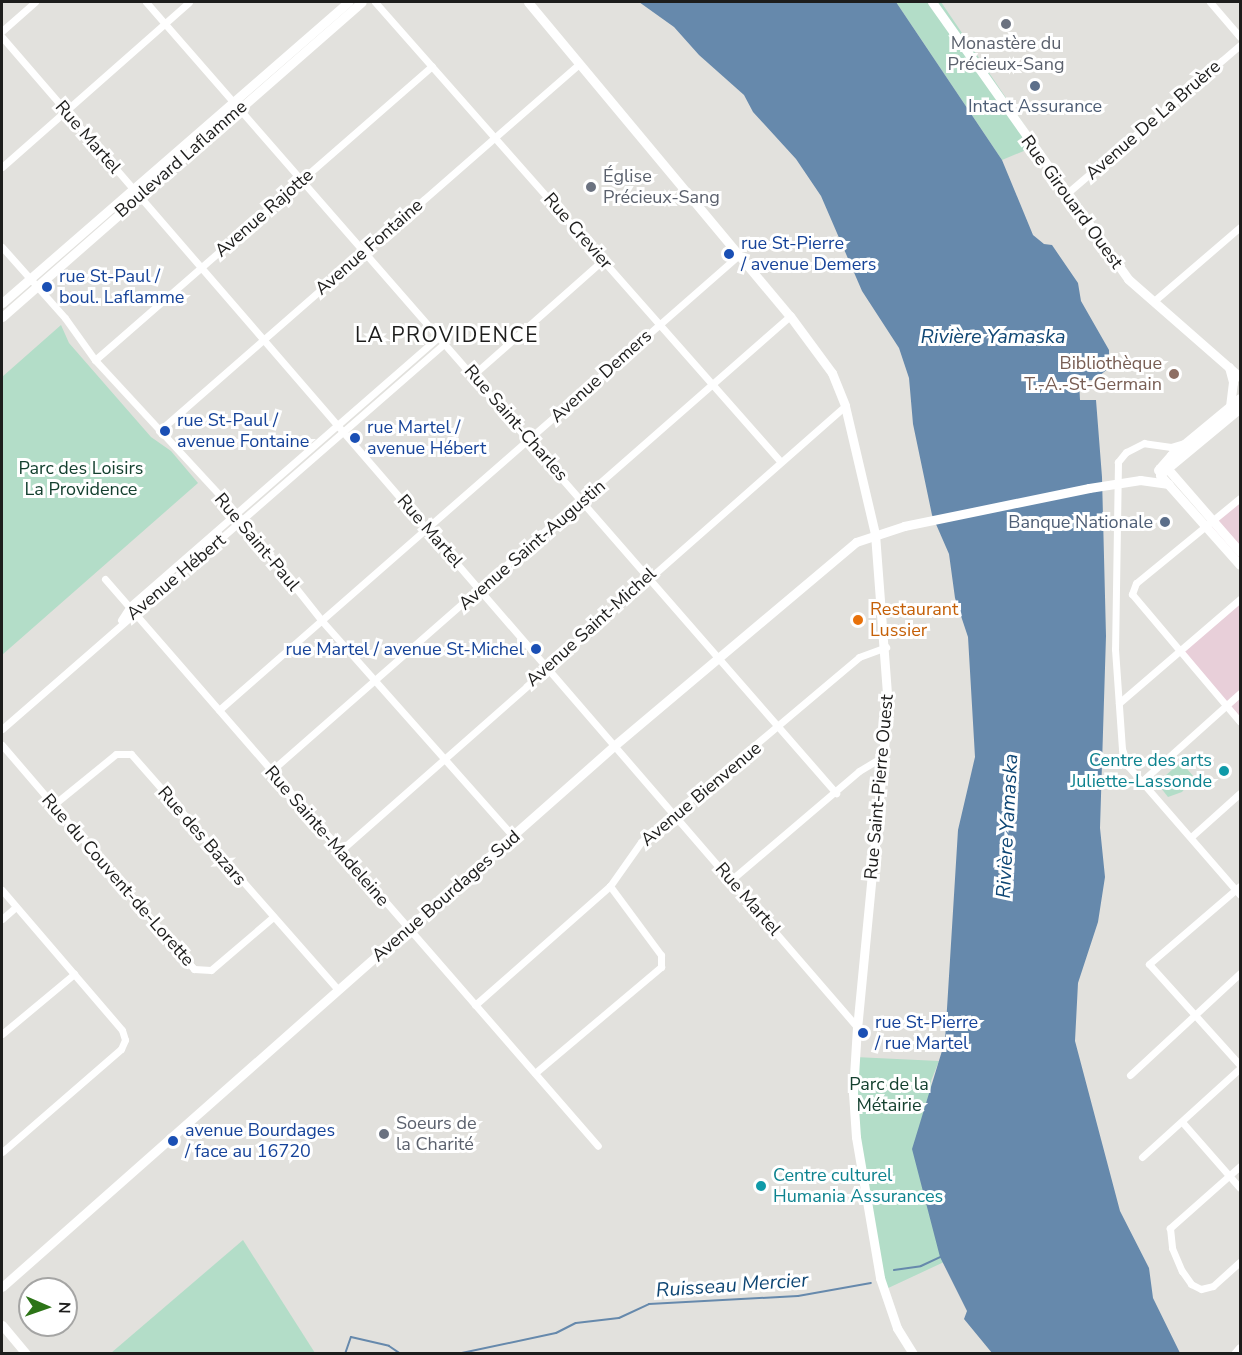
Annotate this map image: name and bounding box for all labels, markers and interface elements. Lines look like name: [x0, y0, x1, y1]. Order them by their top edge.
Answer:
marker: Monastère du Précieux-Sang: [999, 17, 1013, 31]
place label: Monastère du Précieux-Sang: [948, 33, 1064, 76]
street label: Avenue De La Bruère: [1081, 56, 1225, 184]
marker: Intact Assurance: [1028, 79, 1042, 93]
place label: Intact Assurance: [968, 95, 1102, 117]
street label: Rue Martel: [51, 96, 125, 178]
street label: Boulevard Laflamme: [111, 96, 251, 222]
street label: Rue Girouard Ouest: [1016, 131, 1128, 273]
street label: Avenue Rajotte: [210, 164, 318, 262]
place label: Église Précieux-Sang: [603, 166, 720, 208]
marker: Église Précieux-Sang: [584, 180, 598, 194]
street label: Rue Crevier: [539, 189, 617, 273]
street label: Avenue Fontaine: [311, 194, 427, 300]
place label: rue St-Pierre / avenue Demers: [741, 233, 876, 276]
marker: rue St-Pierre / avenue Demers: [722, 247, 736, 261]
place label: rue St-Paul / boul. Laflamme: [59, 266, 184, 308]
marker: rue St-Paul / boul. Laflamme: [40, 280, 54, 294]
district label: LA PROVIDENCE: [355, 322, 539, 348]
water label: Rivière Yamaska: [920, 324, 1066, 348]
street label: Avenue Demers: [546, 325, 656, 427]
place label: Bibliothèque T.-A.-St-Germain: [1024, 353, 1162, 395]
street label: Rue Saint-Charles: [460, 360, 572, 486]
marker: Bibliothèque T.-A.-St-Germain: [1167, 367, 1181, 381]
place label: rue St-Paul / avenue Fontaine: [177, 410, 309, 452]
place label: rue Martel / avenue Hébert: [367, 417, 486, 460]
marker: rue St-Paul / avenue Fontaine: [158, 424, 172, 438]
marker: rue Martel / avenue Hébert: [348, 431, 362, 445]
park label: Parc des Loisirs La Providence: [19, 458, 143, 500]
street label: Avenue Saint-Augustin: [454, 475, 610, 615]
street label: Rue Saint-Paul: [210, 489, 304, 595]
street label: Rue Martel: [393, 490, 467, 572]
place label: Banque Nationale: [1008, 511, 1153, 533]
marker: Banque Nationale: [1158, 515, 1172, 529]
street label: Avenue Hébert: [122, 529, 230, 625]
street label: Avenue Saint-Michel: [521, 563, 661, 691]
place label: Restaurant Lussier: [870, 599, 958, 642]
marker: Restaurant Lussier: [851, 613, 865, 627]
place label: rue Martel / avenue St-Michel: [285, 638, 524, 660]
marker: rue Martel / avenue St-Michel: [529, 642, 543, 656]
street label: Rue Saint-Pierre Ouest: [860, 694, 898, 880]
street label: Avenue Bienvenue: [636, 737, 766, 851]
place label: Centre des arts Juliette-Lassonde: [1070, 750, 1212, 792]
water label: Rivière Yamaska: [991, 753, 1023, 899]
street label: Rue Sainte-Madeleine: [260, 761, 394, 911]
marker: Centre des arts Juliette-Lassonde: [1217, 764, 1231, 778]
street label: Rue des Bazars: [153, 782, 251, 890]
street label: Rue du Couvent-de-Lorette: [37, 789, 199, 971]
street label: Avenue Bourdages Sud: [367, 826, 525, 966]
street label: Rue Martel: [711, 858, 785, 940]
place label: rue St-Pierre / rue Martel: [875, 1012, 978, 1054]
marker: rue St-Pierre / rue Martel: [856, 1026, 870, 1040]
park label: Parc de la Métairie: [849, 1074, 929, 1116]
place label: Soeurs de la Charité: [396, 1113, 476, 1156]
place label: avenue Bourdages / face au 16720: [185, 1120, 335, 1162]
marker: Soeurs de la Charité: [377, 1127, 391, 1141]
marker: avenue Bourdages / face au 16720: [166, 1134, 180, 1148]
place label: Centre culturel Humania Assurances: [773, 1165, 943, 1208]
marker: Centre culturel Humania Assurances: [754, 1179, 768, 1193]
water label: Ruisseau Mercier: [655, 1268, 809, 1302]
north arrow: [18, 1277, 78, 1337]
text: N: [53, 1301, 75, 1314]

